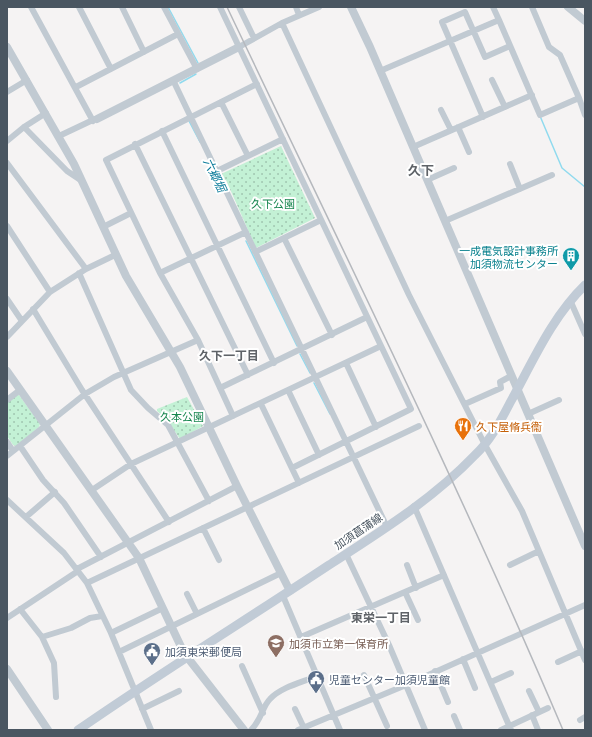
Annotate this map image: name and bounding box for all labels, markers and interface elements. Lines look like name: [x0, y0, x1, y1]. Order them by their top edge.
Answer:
water label: 六郷堀: [199, 155, 231, 197]
district label: 久下: [408, 161, 434, 179]
park label: 久下公園: [251, 196, 295, 211]
place label: 一成電気設計事務所 加須物流センター: [459, 243, 559, 271]
building icon: 一成電気設計事務所 加須物流センター: [561, 246, 581, 271]
district label: 久下一丁目: [199, 347, 259, 364]
park label: 久本公園: [160, 409, 204, 424]
restaurant icon: 久下屋脩兵衞: [453, 416, 473, 441]
place label: 久下屋脩兵衞: [476, 419, 542, 434]
street label: 加須菖蒲線: [331, 509, 385, 553]
district label: 東栄一丁目: [351, 609, 411, 626]
school or university icon: 加須市立第一保育所: [266, 633, 286, 658]
place label: 加須市立第一保育所: [289, 636, 389, 651]
public building icon: 加須東栄郵便局: [142, 641, 162, 666]
place label: 加須東栄郵便局: [165, 644, 242, 659]
public building icon: 児童センター加須児童館: [306, 669, 326, 694]
place label: 児童センター加須児童館: [329, 672, 450, 687]

